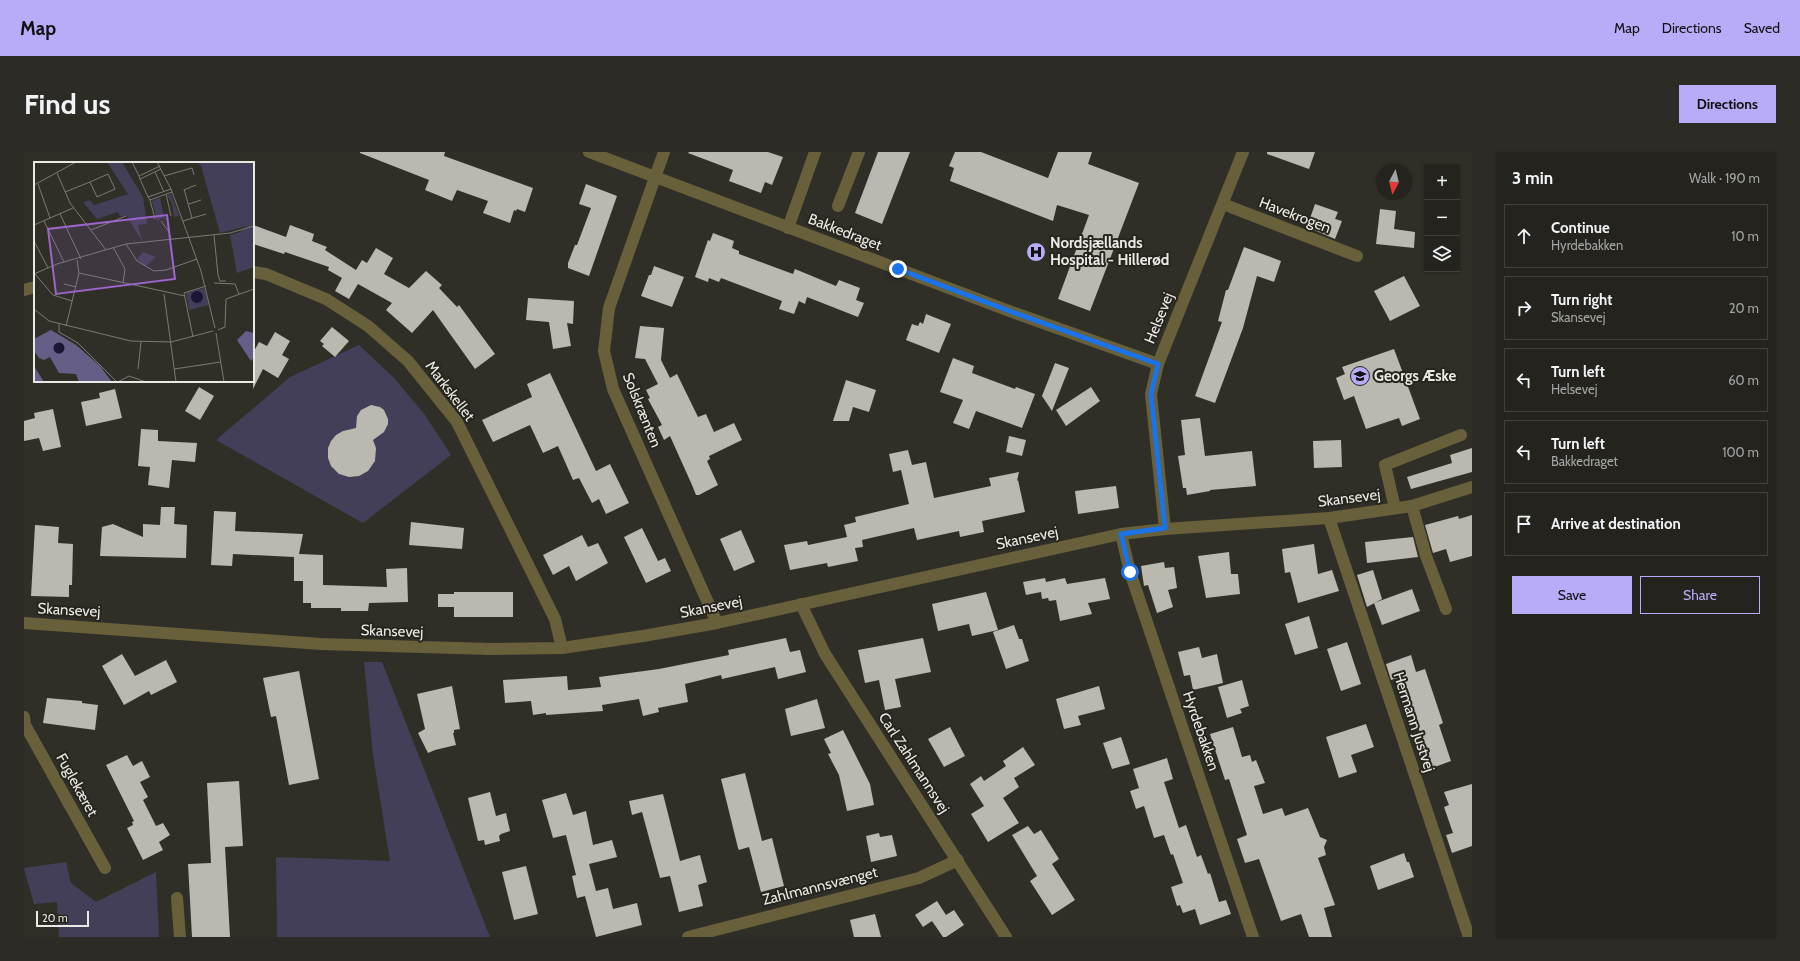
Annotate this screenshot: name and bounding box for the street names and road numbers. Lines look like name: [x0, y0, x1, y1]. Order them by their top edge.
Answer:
street label: Havekrogen: [1257, 193, 1333, 237]
street label: Bakkedraget: [806, 210, 884, 254]
street label: Helsevej: [1141, 290, 1177, 346]
street label: Markskellet: [422, 357, 478, 425]
street label: Solskrænten: [619, 370, 665, 450]
street label: Skansevej: [1317, 485, 1381, 511]
street label: Skansevej: [994, 523, 1060, 553]
street label: Skansevej: [678, 592, 744, 622]
street label: Skansevej: [37, 599, 101, 621]
street label: Skansevej: [360, 621, 424, 641]
street label: Hermann Justvej: [1389, 670, 1439, 774]
street label: Hyrdebakken: [1179, 689, 1223, 773]
street label: Carl Zahlmannsvej: [875, 709, 953, 817]
street label: Fuglekæret: [52, 750, 102, 820]
street label: Zahlmannsvænget: [761, 863, 879, 909]

